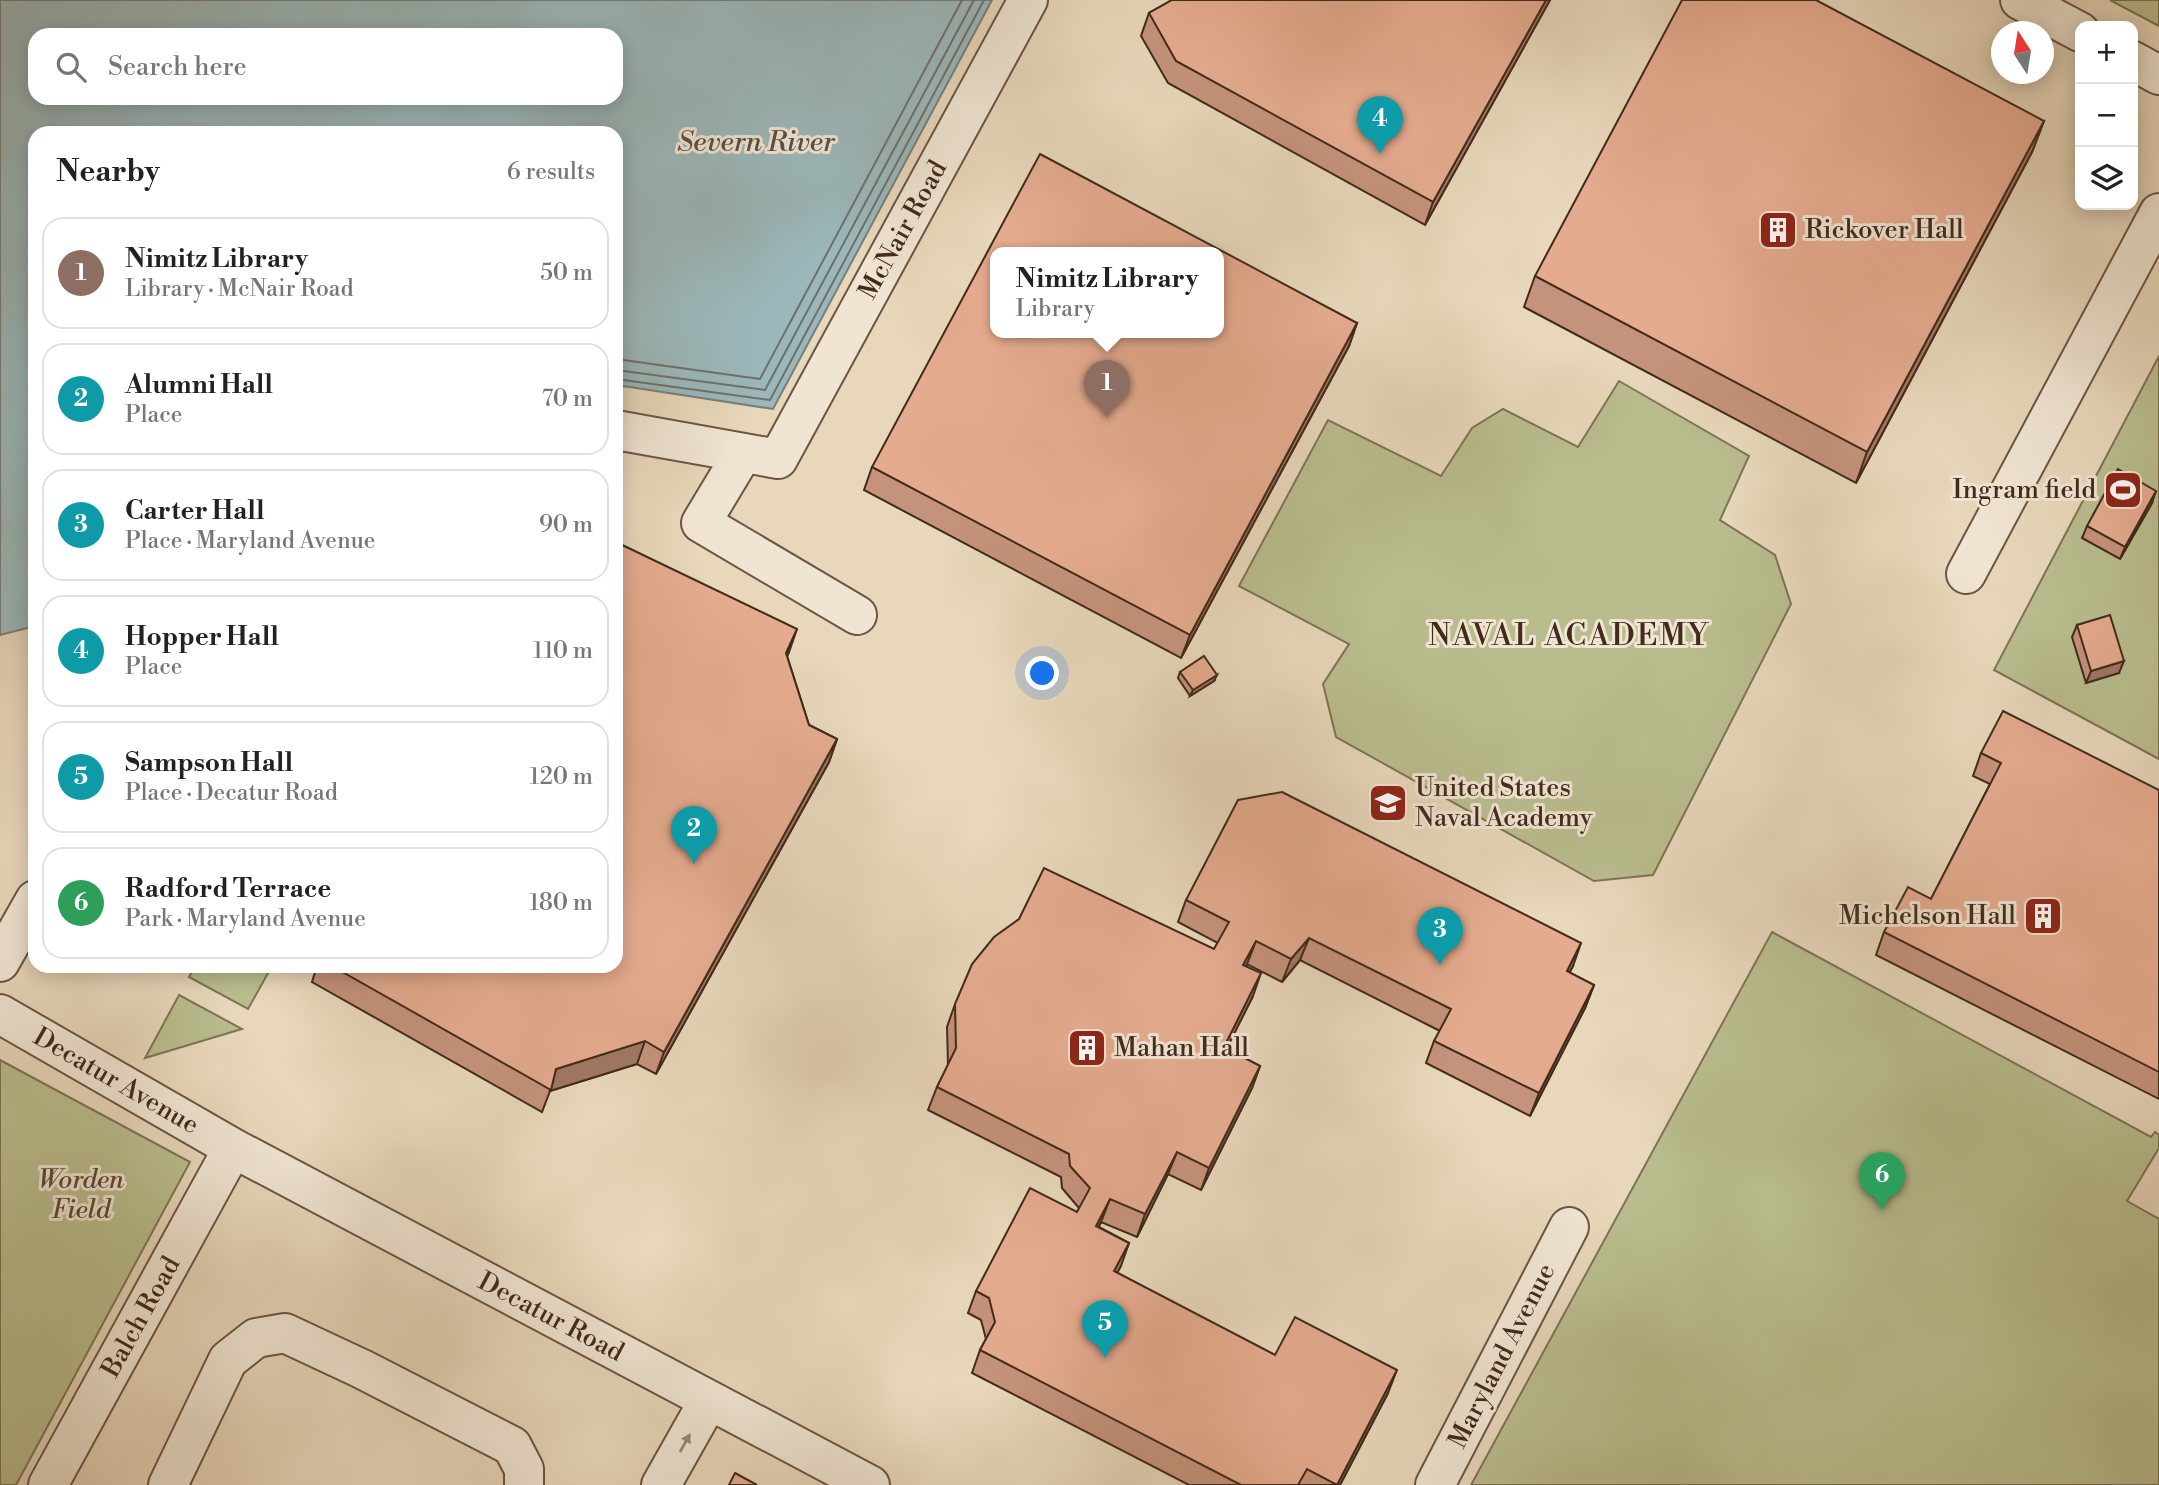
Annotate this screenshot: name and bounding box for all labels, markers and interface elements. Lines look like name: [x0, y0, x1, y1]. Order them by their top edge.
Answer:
north arrow: [1991, 21, 2054, 84]
map controls: [2075, 21, 2138, 210]
button: +: [2075, 21, 2138, 84]
search box: [28, 28, 623, 105]
icon: search: [52, 48, 90, 86]
text: Search here: [108, 51, 247, 83]
button: −: [2075, 84, 2138, 147]
pin: 4: [1357, 96, 1403, 154]
water label: Severn River: [677, 125, 836, 160]
button: layers: [2075, 147, 2138, 210]
text: Nearby: [56, 153, 160, 191]
street label: McNair Road: [852, 155, 954, 305]
text: 6 results: [507, 158, 595, 186]
building icon: Rickover Hall: [1757, 209, 1799, 251]
place label: Rickover Hall: [1805, 214, 1964, 246]
text: Nimitz Library: [125, 243, 308, 275]
popup: [990, 247, 1224, 338]
text: 1: [75, 259, 87, 287]
text: 50 m: [540, 259, 593, 287]
text: Nimitz Library: [1016, 263, 1198, 295]
text: Library · McNair Road: [125, 275, 354, 303]
text: Library: [1016, 295, 1095, 323]
pin: 1: [1084, 360, 1130, 418]
text: Alumni Hall: [125, 369, 273, 401]
text: 2: [74, 385, 88, 413]
text: 70 m: [542, 385, 593, 413]
text: Place: [125, 401, 182, 429]
sports icon: Ingram field: [2102, 469, 2144, 511]
place label: Ingram field: [1953, 474, 2096, 506]
text: Carter Hall: [125, 495, 264, 527]
text: 3: [74, 511, 88, 539]
text: 90 m: [539, 511, 593, 539]
text: Place · Maryland Avenue: [125, 527, 375, 555]
district label: NAVAL ACADEMY: [1428, 617, 1710, 655]
text: Hopper Hall: [125, 621, 279, 653]
text: 4: [73, 637, 89, 665]
text: 110 m: [533, 637, 593, 665]
text: Place: [125, 653, 182, 681]
your location: [1025, 656, 1059, 690]
text: Sampson Hall: [125, 747, 293, 779]
text: 5: [74, 763, 88, 791]
text: 120 m: [529, 763, 593, 791]
place label: United States Naval Academy: [1415, 772, 1593, 834]
text: Place · Decatur Road: [125, 779, 338, 807]
school or university icon: United States Naval Academy: [1367, 782, 1409, 824]
pin: 2: [671, 806, 717, 864]
text: Radford Terrace: [125, 873, 331, 905]
text: 6: [74, 889, 88, 917]
text: 180 m: [529, 889, 593, 917]
building icon: Michelson Hall: [2022, 895, 2064, 937]
place label: Michelson Hall: [1839, 900, 2016, 932]
text: Park · Maryland Avenue: [125, 905, 366, 933]
pin: 3: [1417, 907, 1463, 965]
street label: Decatur Avenue: [27, 1021, 205, 1141]
building icon: Mahan Hall: [1066, 1027, 1108, 1069]
place label: Mahan Hall: [1114, 1032, 1249, 1064]
pin: 6: [1859, 1152, 1905, 1210]
park label: Worden Field: [38, 1164, 124, 1226]
street label: Balch Road: [94, 1251, 187, 1384]
street label: Maryland Avenue: [1442, 1258, 1562, 1454]
street label: Decatur Road: [473, 1265, 630, 1369]
pin: 5: [1082, 1300, 1128, 1358]
one-way arrow: [679, 1433, 691, 1452]

